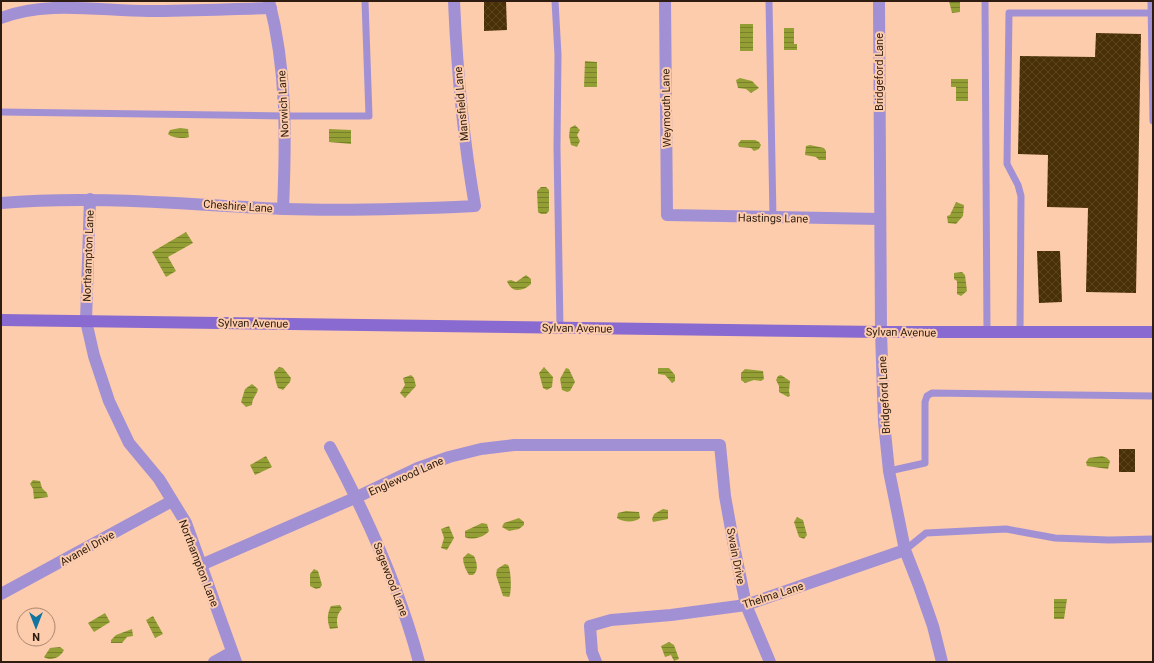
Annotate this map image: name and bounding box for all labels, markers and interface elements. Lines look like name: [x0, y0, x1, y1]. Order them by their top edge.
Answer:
street label: Bridgeford Lane: [873, 33, 886, 111]
street label: Mansfield Lane: [452, 66, 471, 142]
street label: Weymouth Lane: [659, 68, 674, 147]
street label: Norwich Lane: [275, 70, 292, 138]
street label: Cheshire Lane: [203, 198, 273, 215]
street label: Northampton Lane: [80, 210, 97, 302]
street label: Hastings Lane: [738, 211, 808, 226]
street label: Sylvan Avenue: [218, 316, 288, 331]
street label: Sylvan Avenue: [542, 321, 612, 336]
street label: Sylvan Avenue: [866, 325, 936, 340]
street label: Bridgeford Lane: [876, 356, 893, 434]
street label: Englewood Lane: [367, 454, 446, 499]
street label: Northampton Lane: [176, 518, 221, 609]
street label: Swain Drive: [724, 527, 747, 585]
street label: Avanel Drive: [58, 528, 117, 569]
street label: Sagewood Lane: [370, 540, 411, 618]
street label: Thelma Lane: [741, 579, 805, 611]
north arrow: [16, 607, 56, 647]
text: N: [32, 630, 40, 643]

